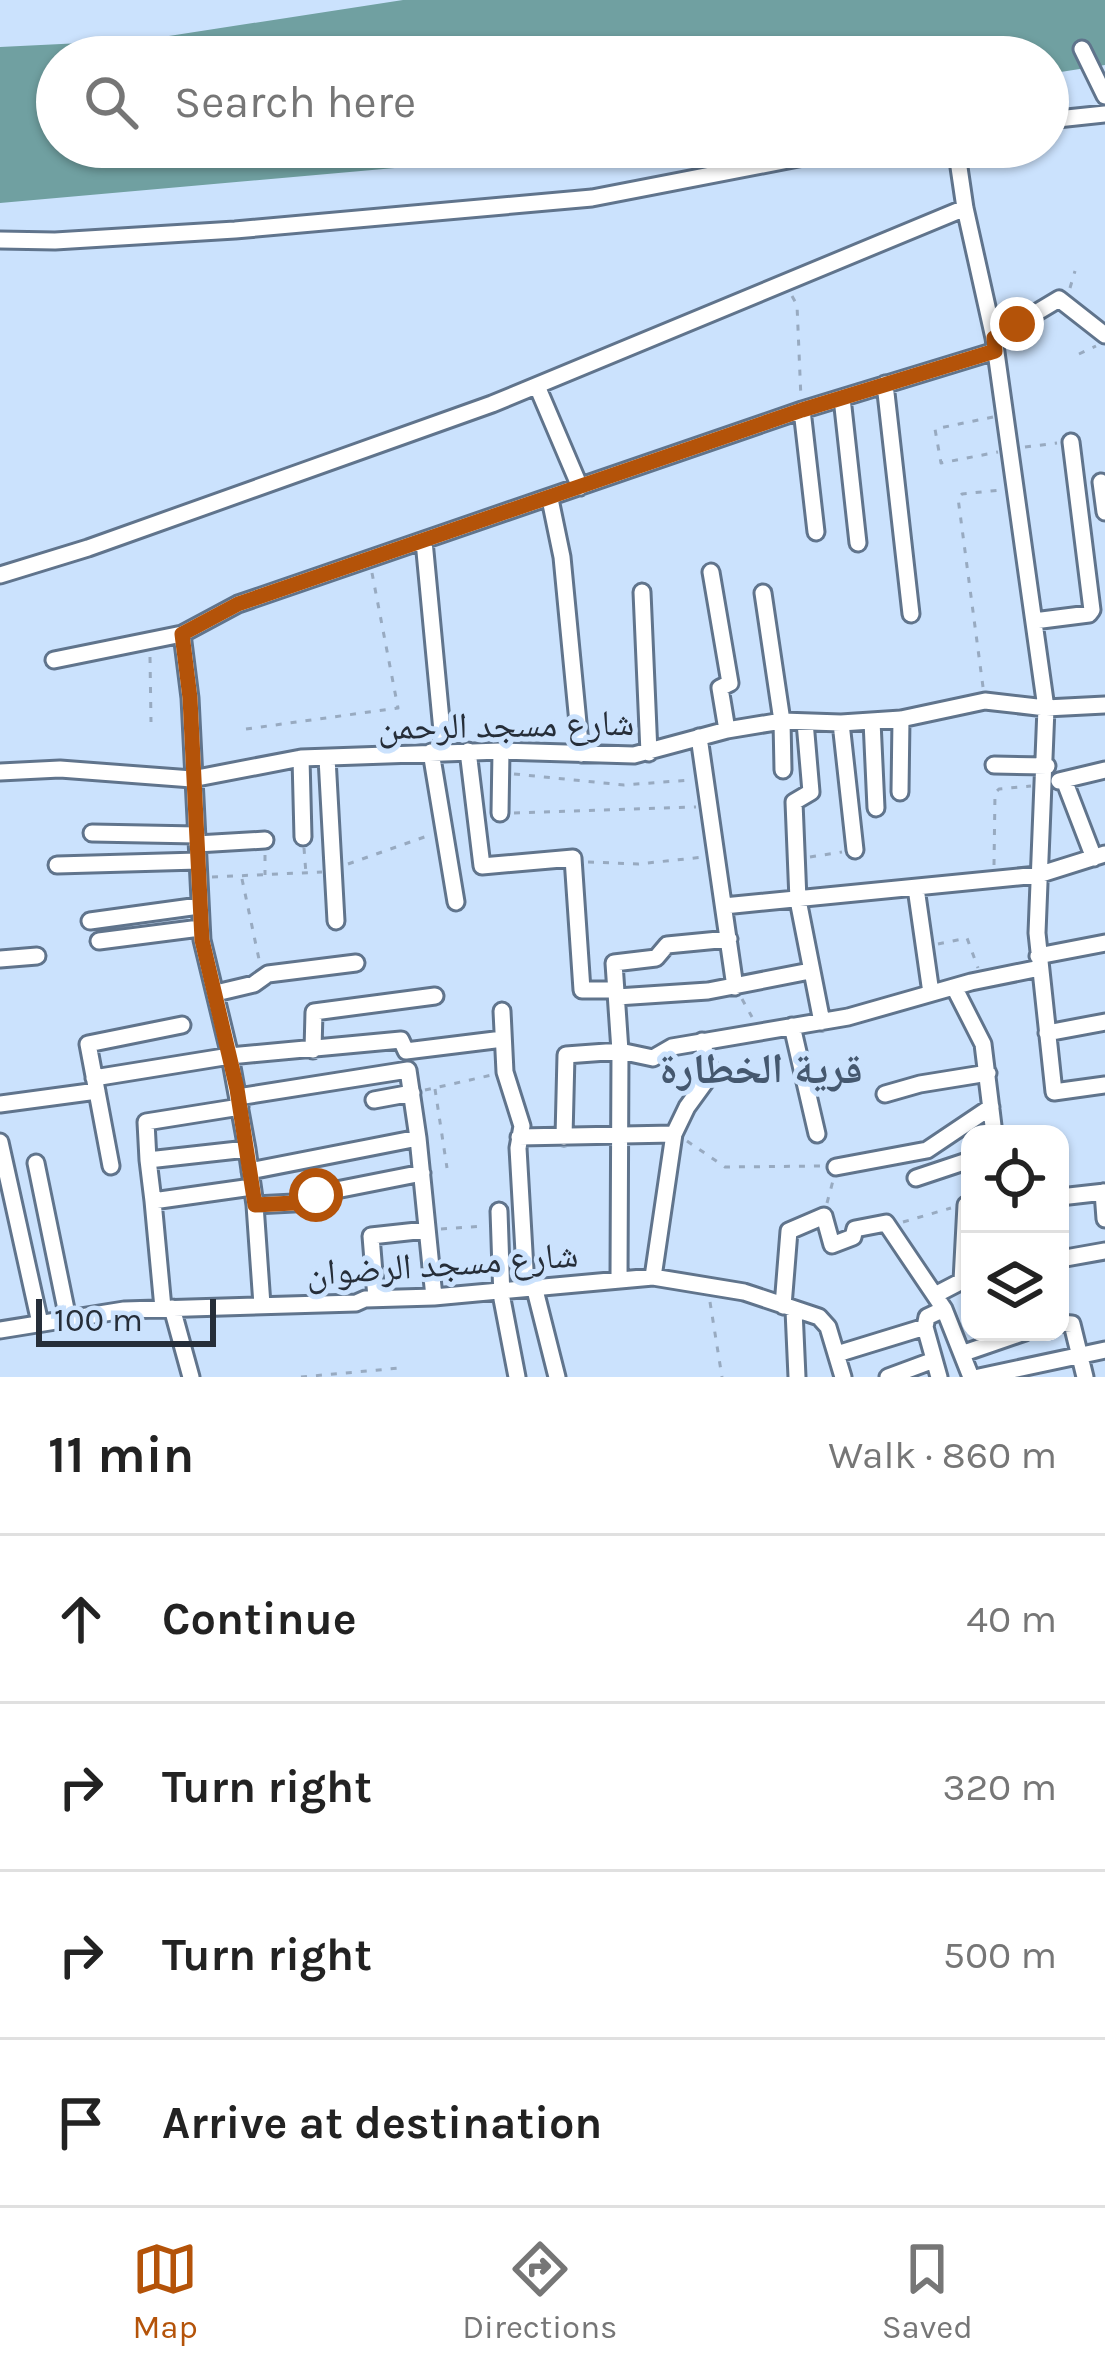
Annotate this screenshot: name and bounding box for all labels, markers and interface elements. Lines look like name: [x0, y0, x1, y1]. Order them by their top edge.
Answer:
search box: [36, 36, 1069, 168]
icon: search: [78, 69, 144, 135]
text: Search here: [174, 76, 416, 128]
route end: [990, 297, 1044, 351]
street label: شارع مسجد الرحمن: [377, 702, 635, 749]
district label: قرية الخطارة: [659, 1044, 863, 1094]
map controls: [961, 1125, 1069, 1341]
button: locate: [961, 1125, 1069, 1233]
route start: [289, 1168, 343, 1222]
button: layers: [961, 1233, 1069, 1341]
street label: شارع مسجد الرضوان: [305, 1234, 579, 1295]
scale bar: [36, 1293, 216, 1346]
text: 100 m: [54, 1301, 143, 1339]
text: 11 min: [48, 1425, 194, 1485]
text: Walk · 860 m: [828, 1432, 1057, 1478]
icon: ahead: [48, 1586, 114, 1652]
text: Continue: [162, 1593, 357, 1645]
text: 40 m: [966, 1596, 1057, 1642]
icon: right: [48, 1754, 114, 1820]
text: Turn right: [162, 1761, 372, 1813]
text: 320 m: [942, 1764, 1057, 1810]
icon: right: [48, 1922, 114, 1988]
text: Turn right: [162, 1929, 372, 1981]
text: 500 m: [943, 1932, 1057, 1978]
icon: arrive: [48, 2090, 114, 2156]
text: Arrive at destination: [162, 2097, 602, 2149]
tab: Map: [132, 2236, 198, 2346]
tab: Directions: [462, 2236, 617, 2346]
tab: Saved: [882, 2236, 973, 2346]

